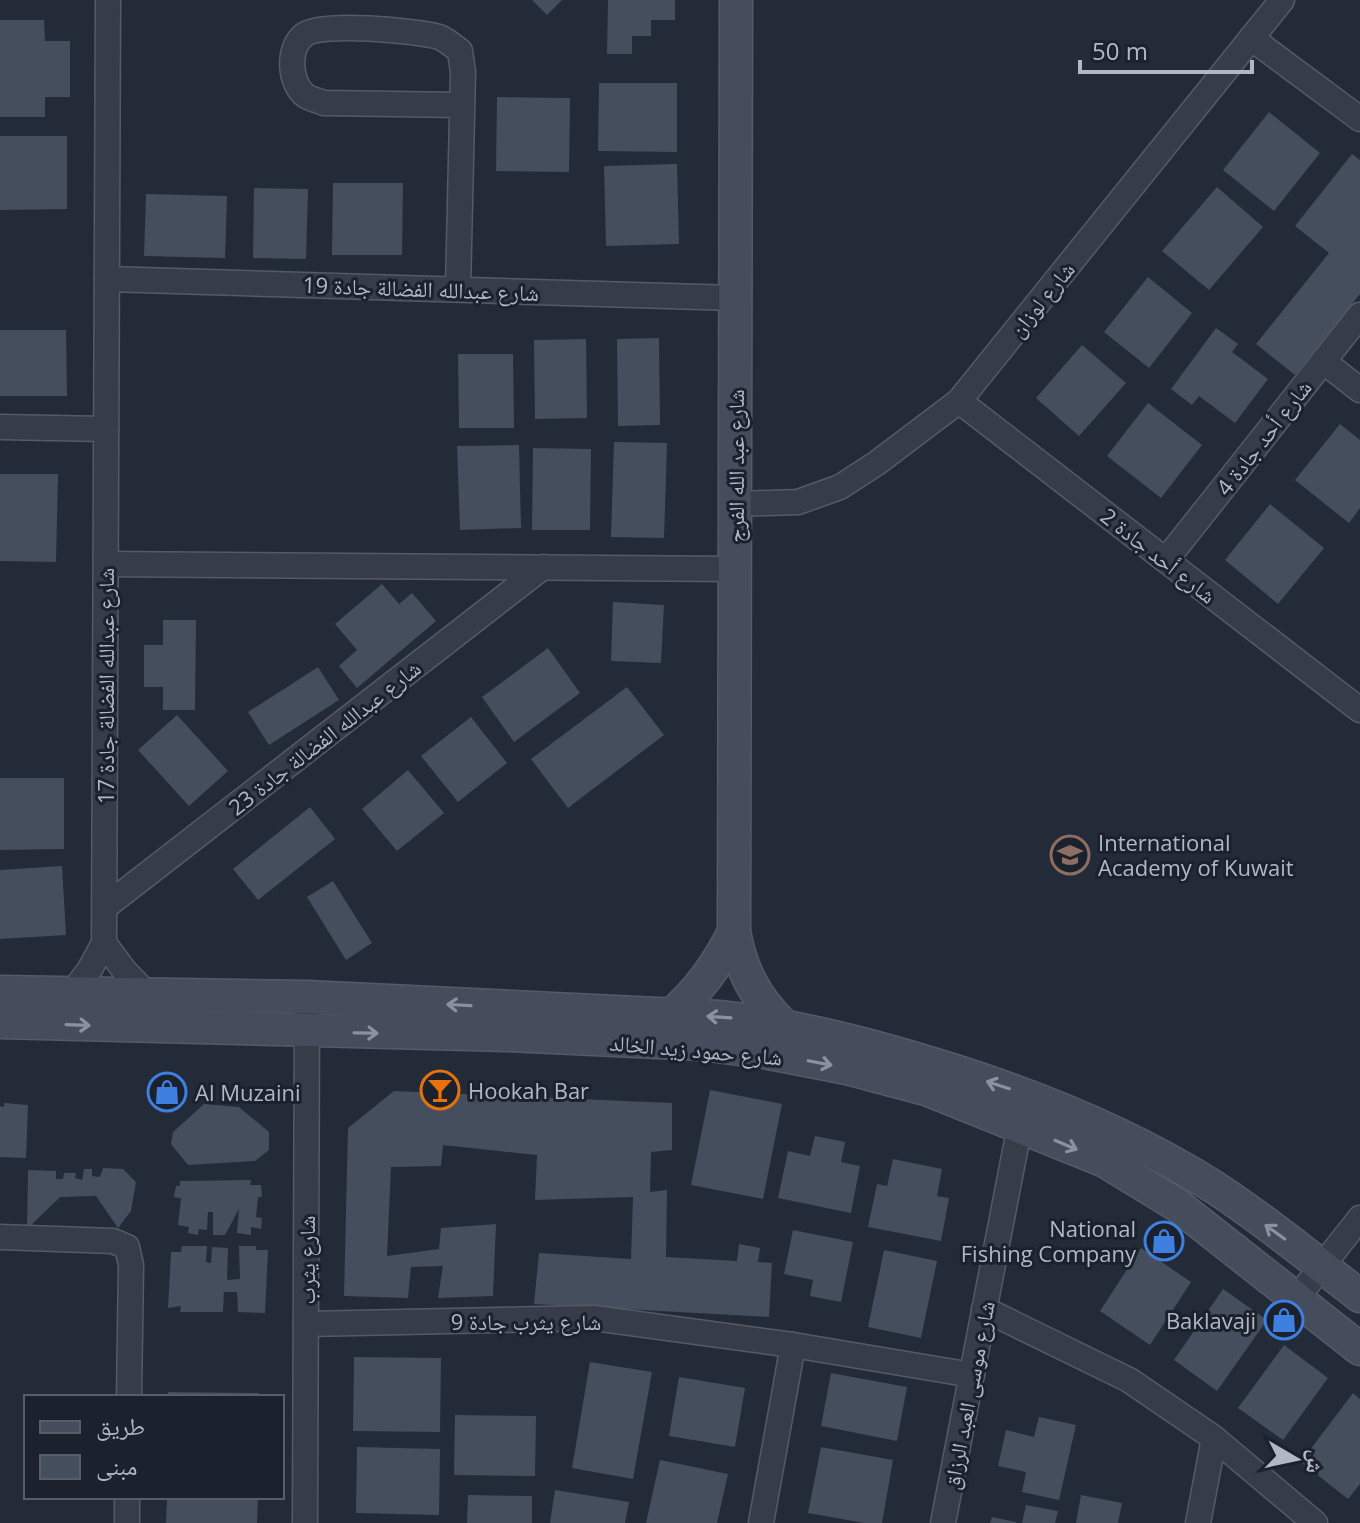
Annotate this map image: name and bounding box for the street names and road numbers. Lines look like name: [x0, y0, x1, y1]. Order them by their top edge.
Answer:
street label: شارع لوزان: [1001, 255, 1081, 343]
street label: شارع عبدالله الفضالة جادة 19: [302, 269, 540, 307]
street label: شارع أحد جادة 4: [1208, 373, 1318, 501]
street label: شارع عبد الله الفرج: [720, 389, 750, 543]
street label: شارع أحد جادة 2: [1095, 500, 1223, 610]
street label: شارع عبدالله الفضالة جادة 17: [90, 568, 120, 804]
street label: شارع عبدالله الفضالة جادة 23: [222, 652, 426, 822]
street label: شارع حمود زيد الخالد: [608, 1027, 784, 1071]
street label: شارع يثرب: [291, 1216, 321, 1304]
street label: شارع موسى العبد الرزاق: [935, 1298, 1001, 1492]
street label: شارع يثرب جادة 9: [451, 1306, 601, 1336]

